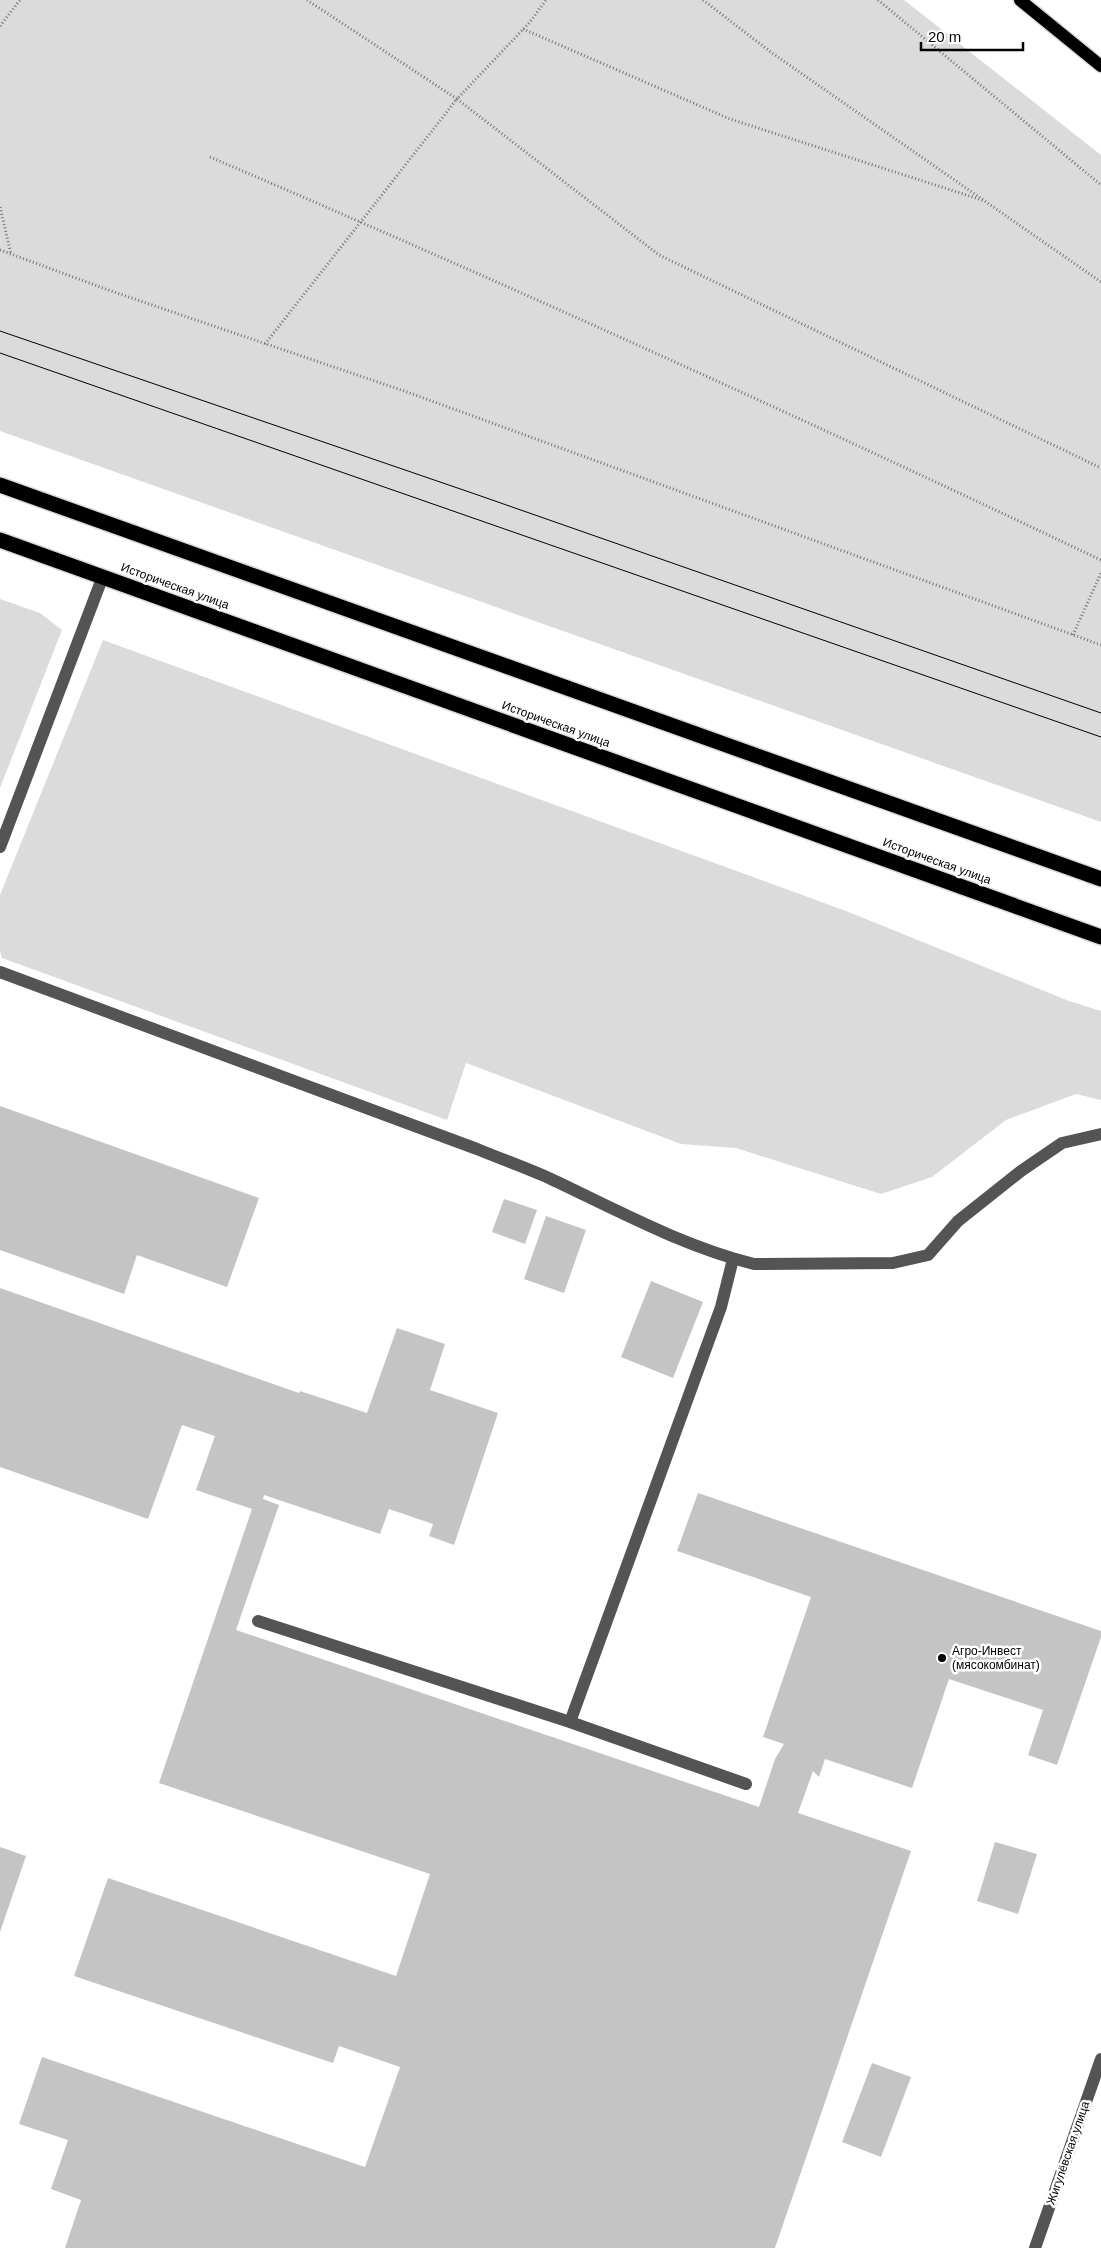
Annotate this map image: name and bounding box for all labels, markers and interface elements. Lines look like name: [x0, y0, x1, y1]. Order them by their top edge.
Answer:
scale bar: [921, 20, 1024, 52]
text: 20 m: [928, 28, 961, 45]
street label: Историческая улица: [119, 560, 231, 612]
street label: Историческая улица: [500, 698, 612, 750]
street label: Историческая улица: [881, 835, 993, 887]
place label: Агро-Инвест (мясокомбинат): [952, 1644, 1040, 1672]
marker: Агро-Инвест (мясокомбинат): [936, 1652, 948, 1664]
street label: Жигулёвская улица: [1044, 2099, 1092, 2207]

